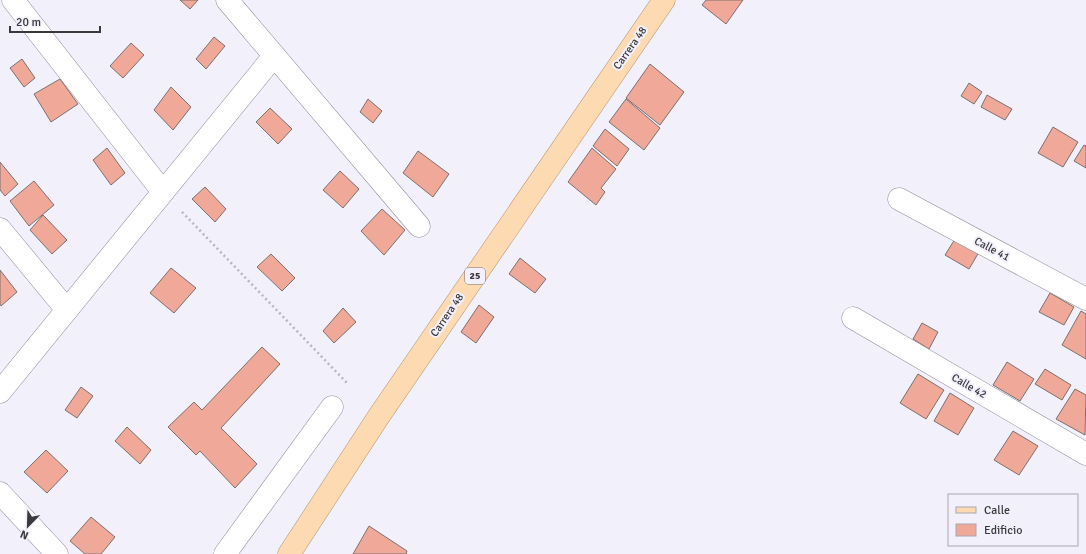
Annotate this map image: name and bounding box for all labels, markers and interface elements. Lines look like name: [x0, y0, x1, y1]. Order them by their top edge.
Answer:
scale bar: [10, 8, 100, 34]
text: 20 m: [16, 15, 41, 30]
street label: Carrera 48: [611, 24, 650, 72]
street label: Calle 41: [972, 234, 1012, 264]
road number: 25: [465, 268, 485, 284]
street label: Carrera 48: [428, 291, 466, 339]
street label: Calle 42: [949, 371, 989, 401]
legend: [948, 494, 1078, 546]
text: Calle: [984, 503, 1010, 518]
north arrow: [8, 506, 48, 546]
text: Edificio: [984, 523, 1022, 538]
text: N: [18, 527, 30, 542]

